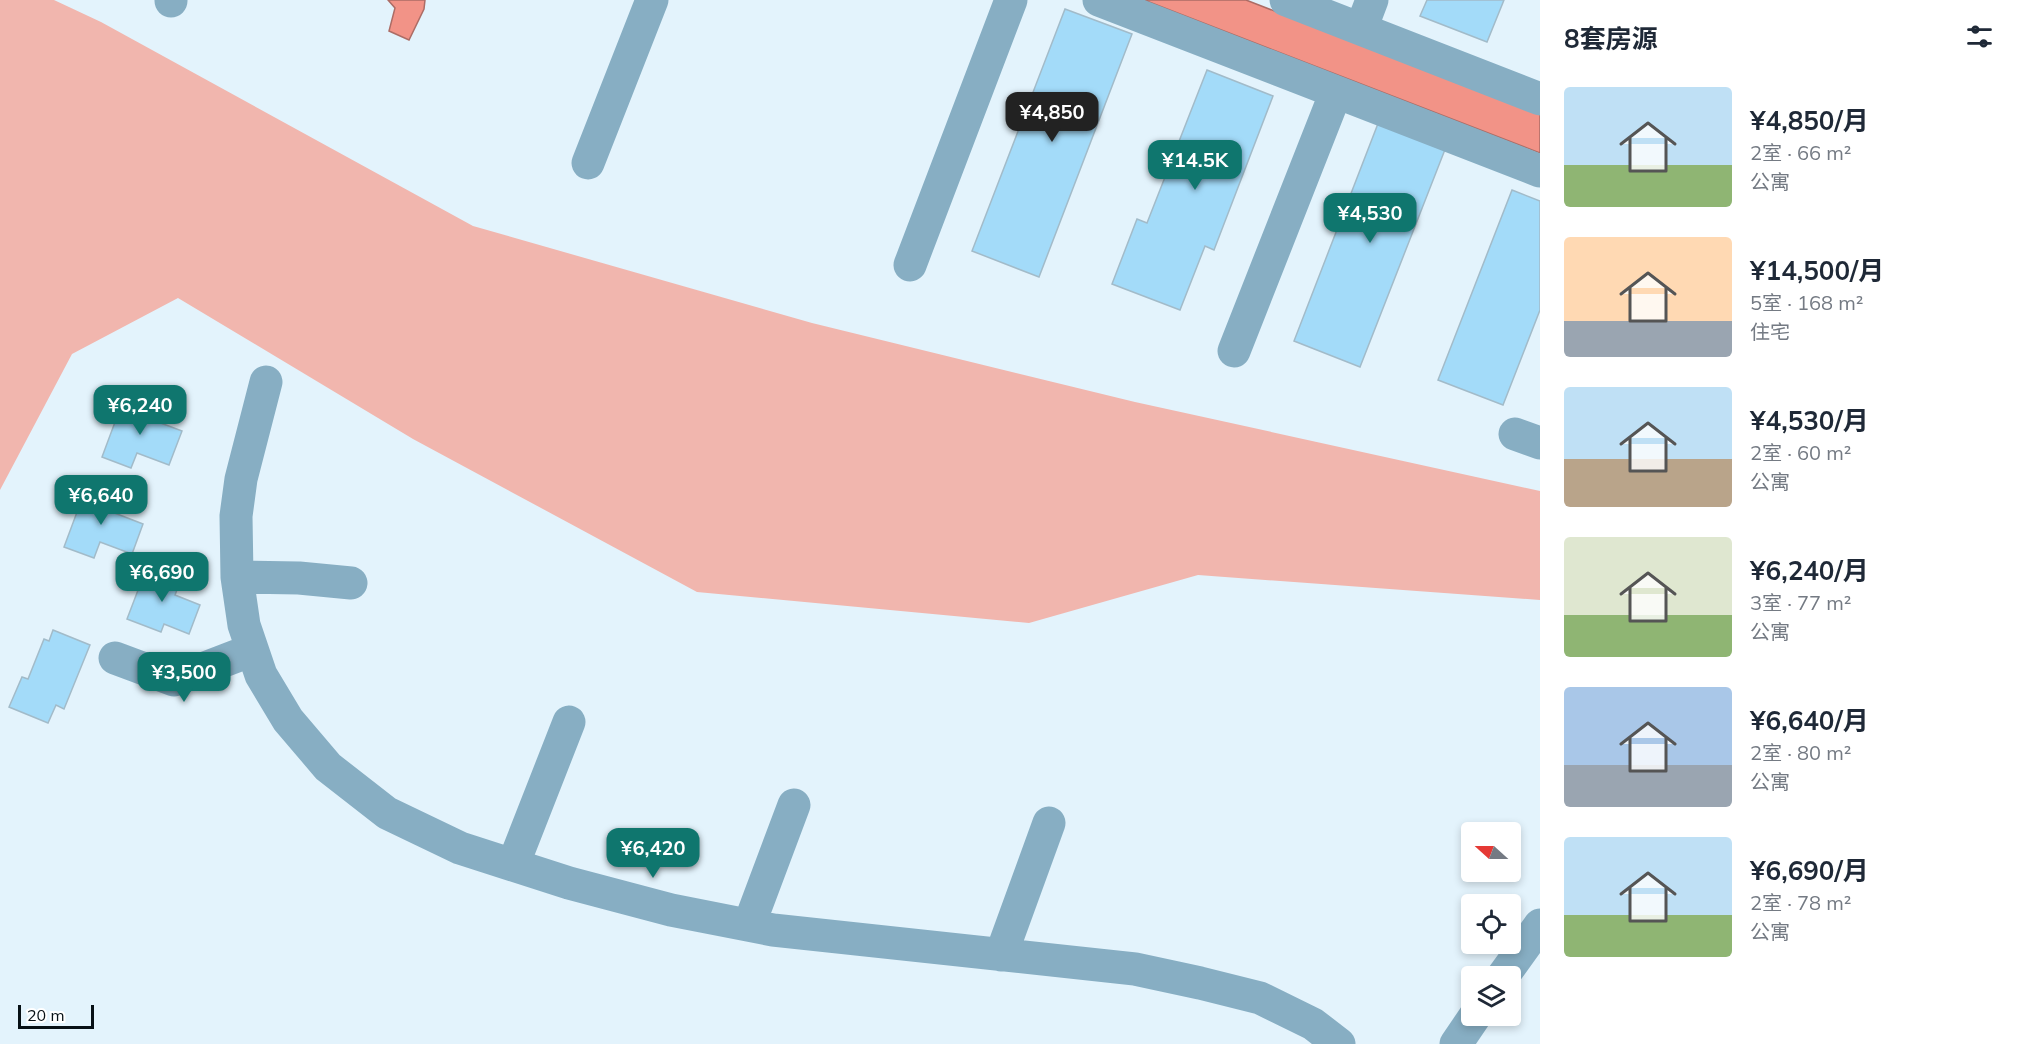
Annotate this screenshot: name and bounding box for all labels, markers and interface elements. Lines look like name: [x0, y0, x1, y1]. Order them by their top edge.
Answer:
icon: filters: [1963, 20, 1996, 53]
text: 8套房源: [1564, 22, 1658, 55]
pin: ¥4,850: [1003, 92, 1101, 143]
text: ¥4,850: [1020, 99, 1084, 124]
text: ¥4,850/月: [1750, 104, 1869, 137]
icon: home: [1612, 111, 1684, 183]
pin: ¥14.5K: [1146, 140, 1244, 191]
text: 2室 · 66 m²: [1750, 140, 1851, 165]
text: ¥14.5K: [1162, 147, 1228, 172]
text: 公寓: [1750, 169, 1790, 194]
pin: ¥4,530: [1321, 193, 1419, 244]
text: ¥4,530: [1338, 200, 1402, 225]
text: ¥14,500/月: [1750, 254, 1884, 287]
icon: home: [1612, 261, 1684, 333]
text: 5室 · 168 m²: [1750, 290, 1863, 315]
text: 住宅: [1750, 319, 1790, 344]
pin: ¥6,240: [91, 385, 189, 436]
text: ¥6,240: [108, 392, 172, 417]
text: ¥4,530/月: [1750, 404, 1869, 437]
icon: home: [1612, 411, 1684, 483]
text: 2室 · 60 m²: [1750, 440, 1851, 465]
text: 公寓: [1750, 469, 1790, 494]
pin: ¥6,640: [52, 475, 150, 526]
text: ¥6,640: [69, 482, 133, 507]
pin: ¥6,690: [113, 552, 211, 603]
text: ¥6,240/月: [1750, 554, 1869, 587]
text: ¥6,690: [130, 559, 194, 584]
icon: home: [1612, 561, 1684, 633]
text: 3室 · 77 m²: [1750, 590, 1851, 615]
text: 公寓: [1750, 619, 1790, 644]
pin: ¥3,500: [135, 652, 233, 703]
text: ¥3,500: [152, 659, 216, 684]
text: ¥6,640/月: [1750, 704, 1869, 737]
icon: home: [1612, 711, 1684, 783]
text: 2室 · 80 m²: [1750, 740, 1851, 765]
text: 公寓: [1750, 769, 1790, 794]
north arrow: [1461, 822, 1521, 882]
map controls: [1461, 822, 1521, 1026]
pin: ¥6,420: [604, 828, 702, 879]
text: ¥6,420: [621, 835, 685, 860]
text: ¥6,690/月: [1750, 854, 1869, 887]
icon: home: [1612, 861, 1684, 933]
text: 2室 · 78 m²: [1750, 890, 1851, 915]
button: locate: [1461, 894, 1521, 954]
text: 公寓: [1750, 919, 1790, 944]
button: layers: [1461, 966, 1521, 1026]
scale bar: [18, 1002, 94, 1030]
text: 20 m: [27, 1005, 64, 1025]

